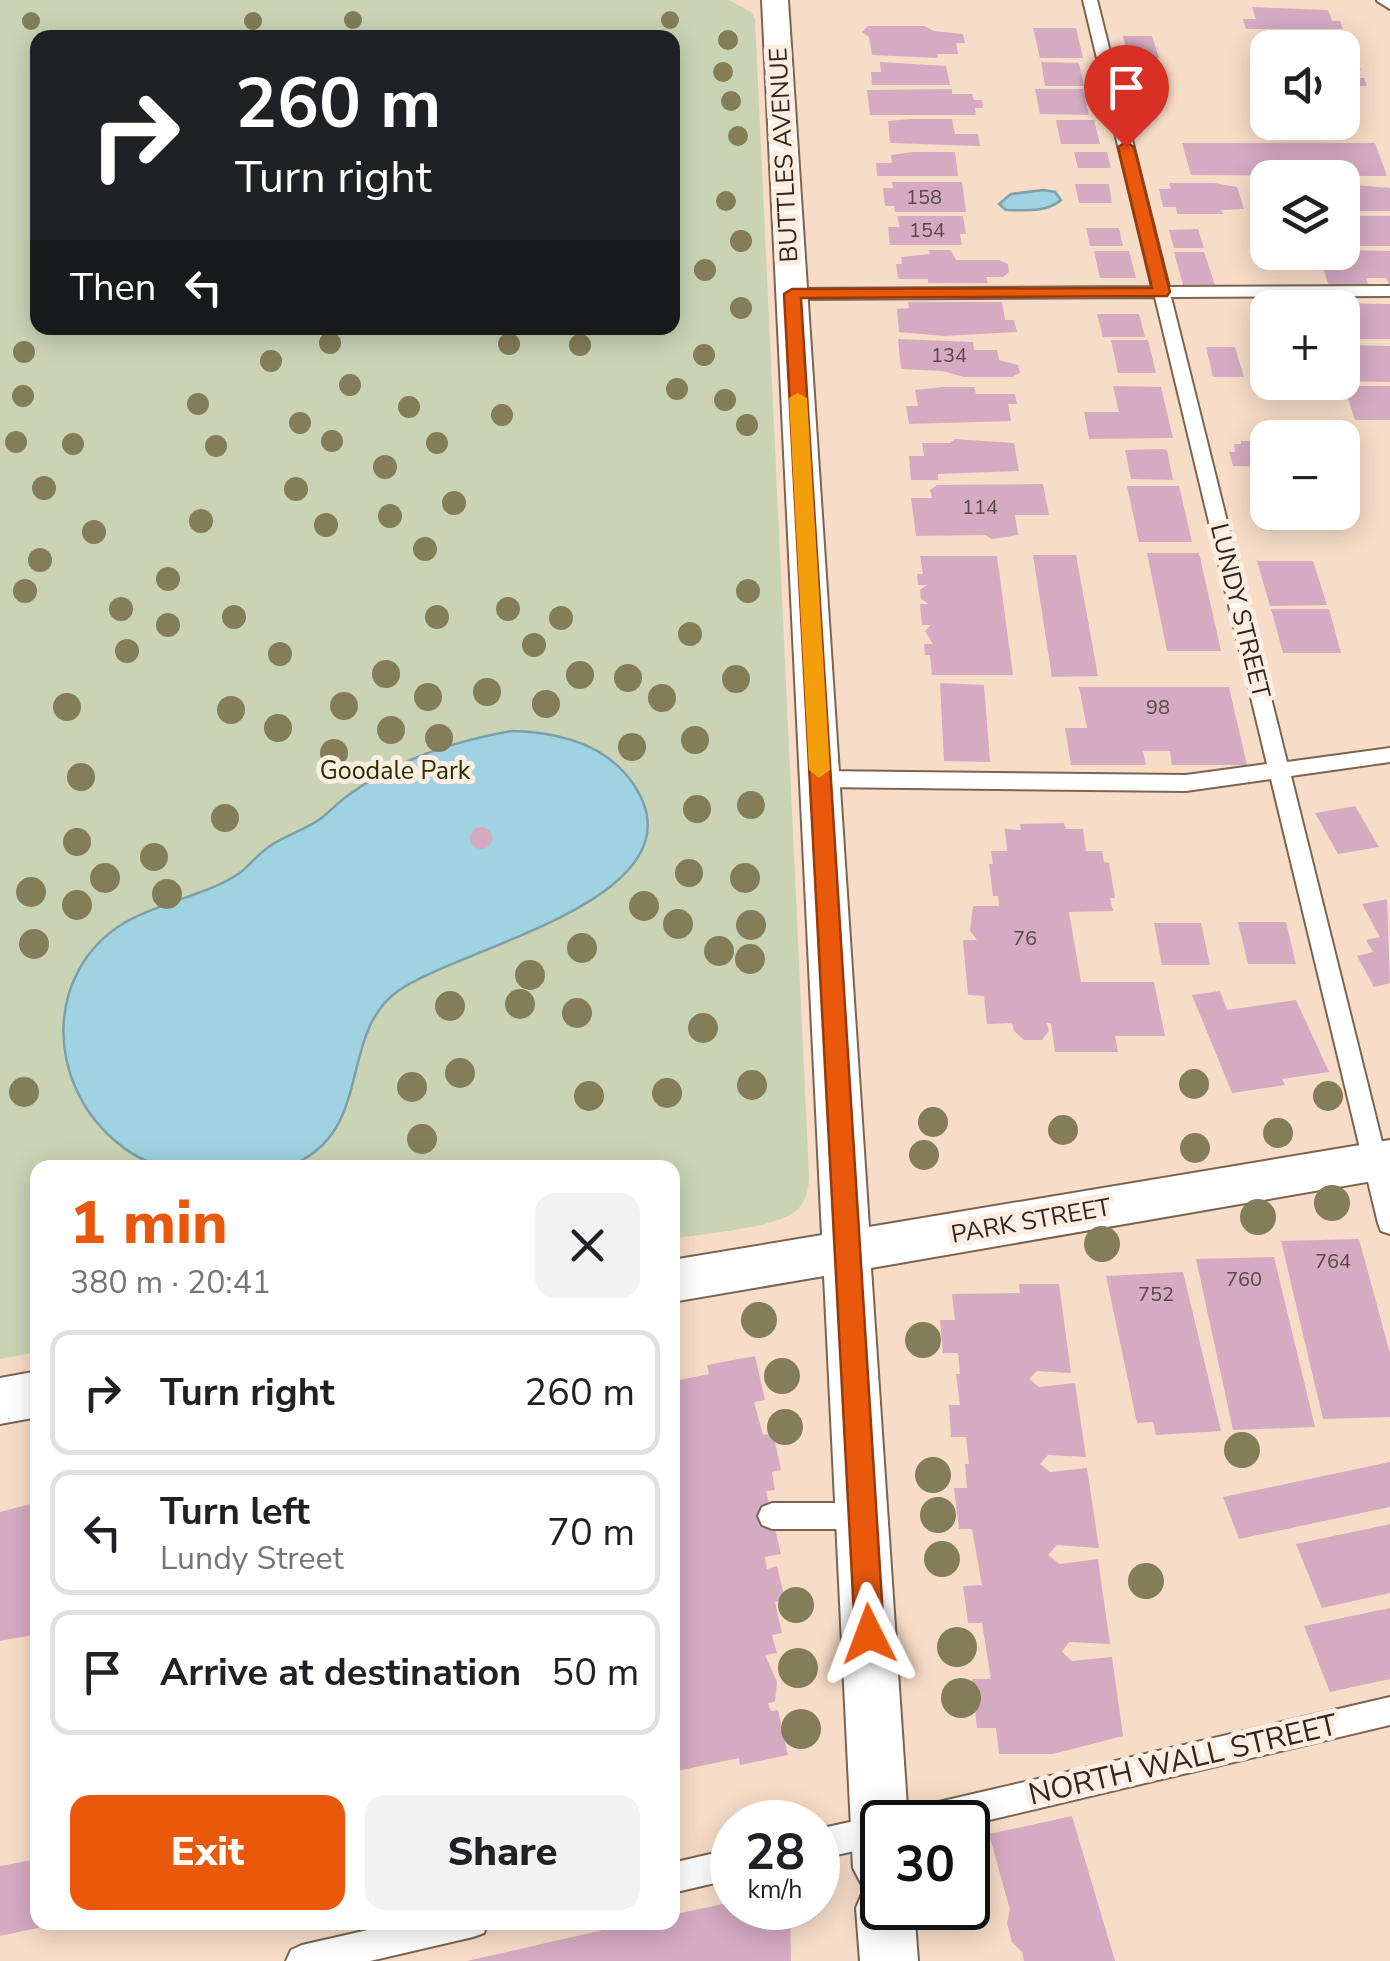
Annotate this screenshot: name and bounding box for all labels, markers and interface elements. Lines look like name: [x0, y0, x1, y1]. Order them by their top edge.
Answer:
map controls: [1250, 30, 1360, 530]
button: sound: [1250, 30, 1360, 140]
pin: [1084, 45, 1169, 148]
street label: BUTTLES AVENUE: [761, 47, 807, 263]
text: 260 m: [235, 56, 441, 152]
icon: arrive: [1099, 60, 1154, 115]
icon: right: [70, 70, 200, 200]
text: Turn right: [235, 147, 432, 208]
button: layers: [1250, 160, 1360, 270]
house number: 158: [906, 184, 942, 211]
house number: 154: [909, 217, 945, 244]
icon: left: [176, 260, 231, 315]
text: Then: [70, 262, 156, 313]
button: +: [1250, 290, 1360, 400]
house number: 134: [931, 342, 967, 369]
button: −: [1250, 420, 1360, 530]
house number: 114: [962, 494, 998, 521]
street label: LUNDY STREET: [1202, 520, 1278, 702]
house number: 98: [1146, 694, 1170, 721]
park label: Goodale Park: [320, 754, 471, 788]
house number: 76: [1013, 925, 1037, 952]
text: 1 min: [70, 1182, 228, 1264]
street label: PARK STREET: [948, 1190, 1114, 1252]
button: close: [535, 1193, 640, 1298]
house number: 764: [1315, 1248, 1351, 1275]
text: 380 m · 20:41: [70, 1261, 271, 1304]
house number: 760: [1226, 1266, 1262, 1293]
house number: 752: [1138, 1281, 1174, 1308]
icon: right: [75, 1365, 130, 1420]
text: Turn right: [160, 1367, 335, 1418]
text: 260 m: [524, 1367, 635, 1418]
text: Turn left: [160, 1486, 310, 1537]
icon: left: [75, 1505, 130, 1560]
text: 70 m: [547, 1507, 635, 1558]
text: Lundy Street: [160, 1537, 344, 1580]
position arrow: [817, 1582, 921, 1686]
icon: arrive: [75, 1645, 130, 1700]
text: Arrive at destination: [160, 1647, 521, 1698]
text: 50 m: [551, 1647, 639, 1698]
street label: NORTH WALL STREET: [1025, 1705, 1341, 1815]
button: Exit: [70, 1795, 345, 1910]
button: Share: [365, 1795, 640, 1910]
speed limit sign: 30: [860, 1800, 990, 1930]
text: 28: [745, 1818, 805, 1887]
text: km/h: [747, 1873, 803, 1907]

